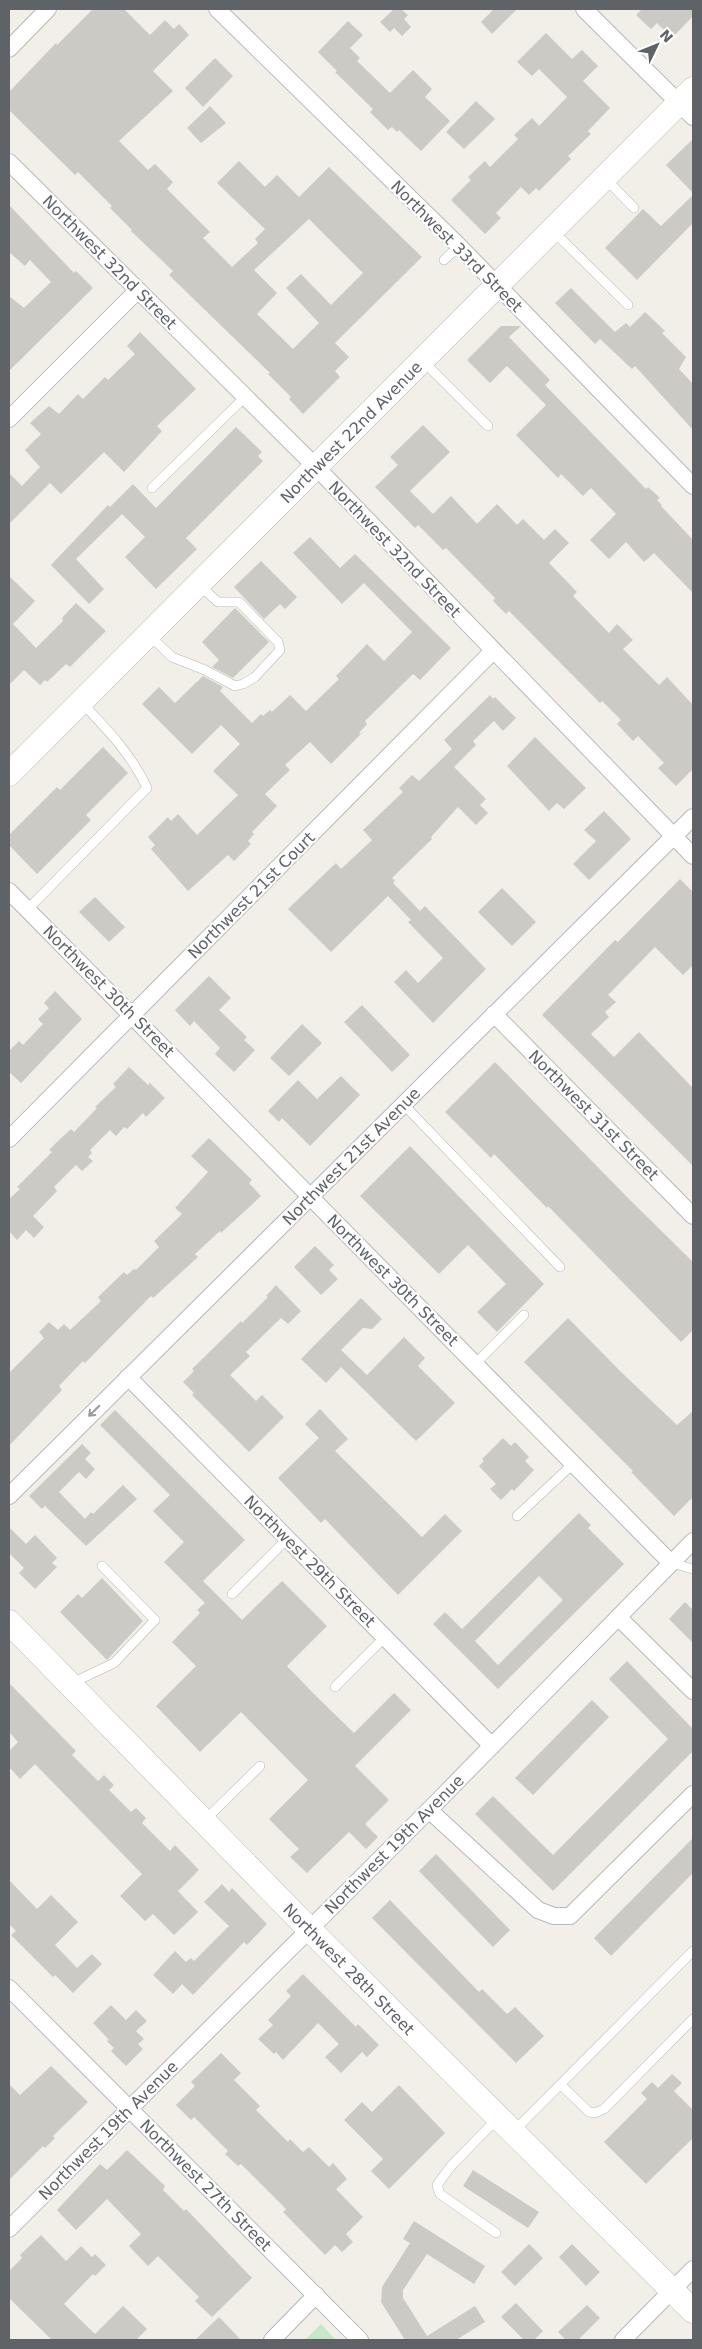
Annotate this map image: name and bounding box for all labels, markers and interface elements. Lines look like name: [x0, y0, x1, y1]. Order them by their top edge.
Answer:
north arrow: [632, 20, 682, 70]
text: N: [657, 26, 676, 46]
street label: Northwest 33rd Street: [387, 177, 526, 316]
street label: Northwest 32nd Street: [39, 191, 181, 333]
street label: Northwest 22nd Avenue: [277, 358, 426, 507]
street label: Northwest 32nd Street: [325, 477, 465, 621]
street label: Northwest 21st Court: [184, 828, 319, 963]
street label: Northwest 30th Street: [39, 922, 178, 1061]
street label: Northwest 31st Street: [525, 1046, 663, 1184]
street label: Northwest 21st Avenue: [279, 1084, 424, 1229]
street label: Northwest 30th Street: [323, 1211, 462, 1350]
one-way arrow: [88, 1405, 100, 1417]
street label: Northwest 29th Street: [240, 1492, 379, 1631]
street label: Northwest 19th Avenue: [321, 1771, 468, 1918]
street label: Northwest 28th Street: [279, 1900, 418, 2039]
street label: Northwest 19th Avenue: [35, 2057, 182, 2204]
street label: Northwest 27th Street: [136, 2116, 275, 2255]

